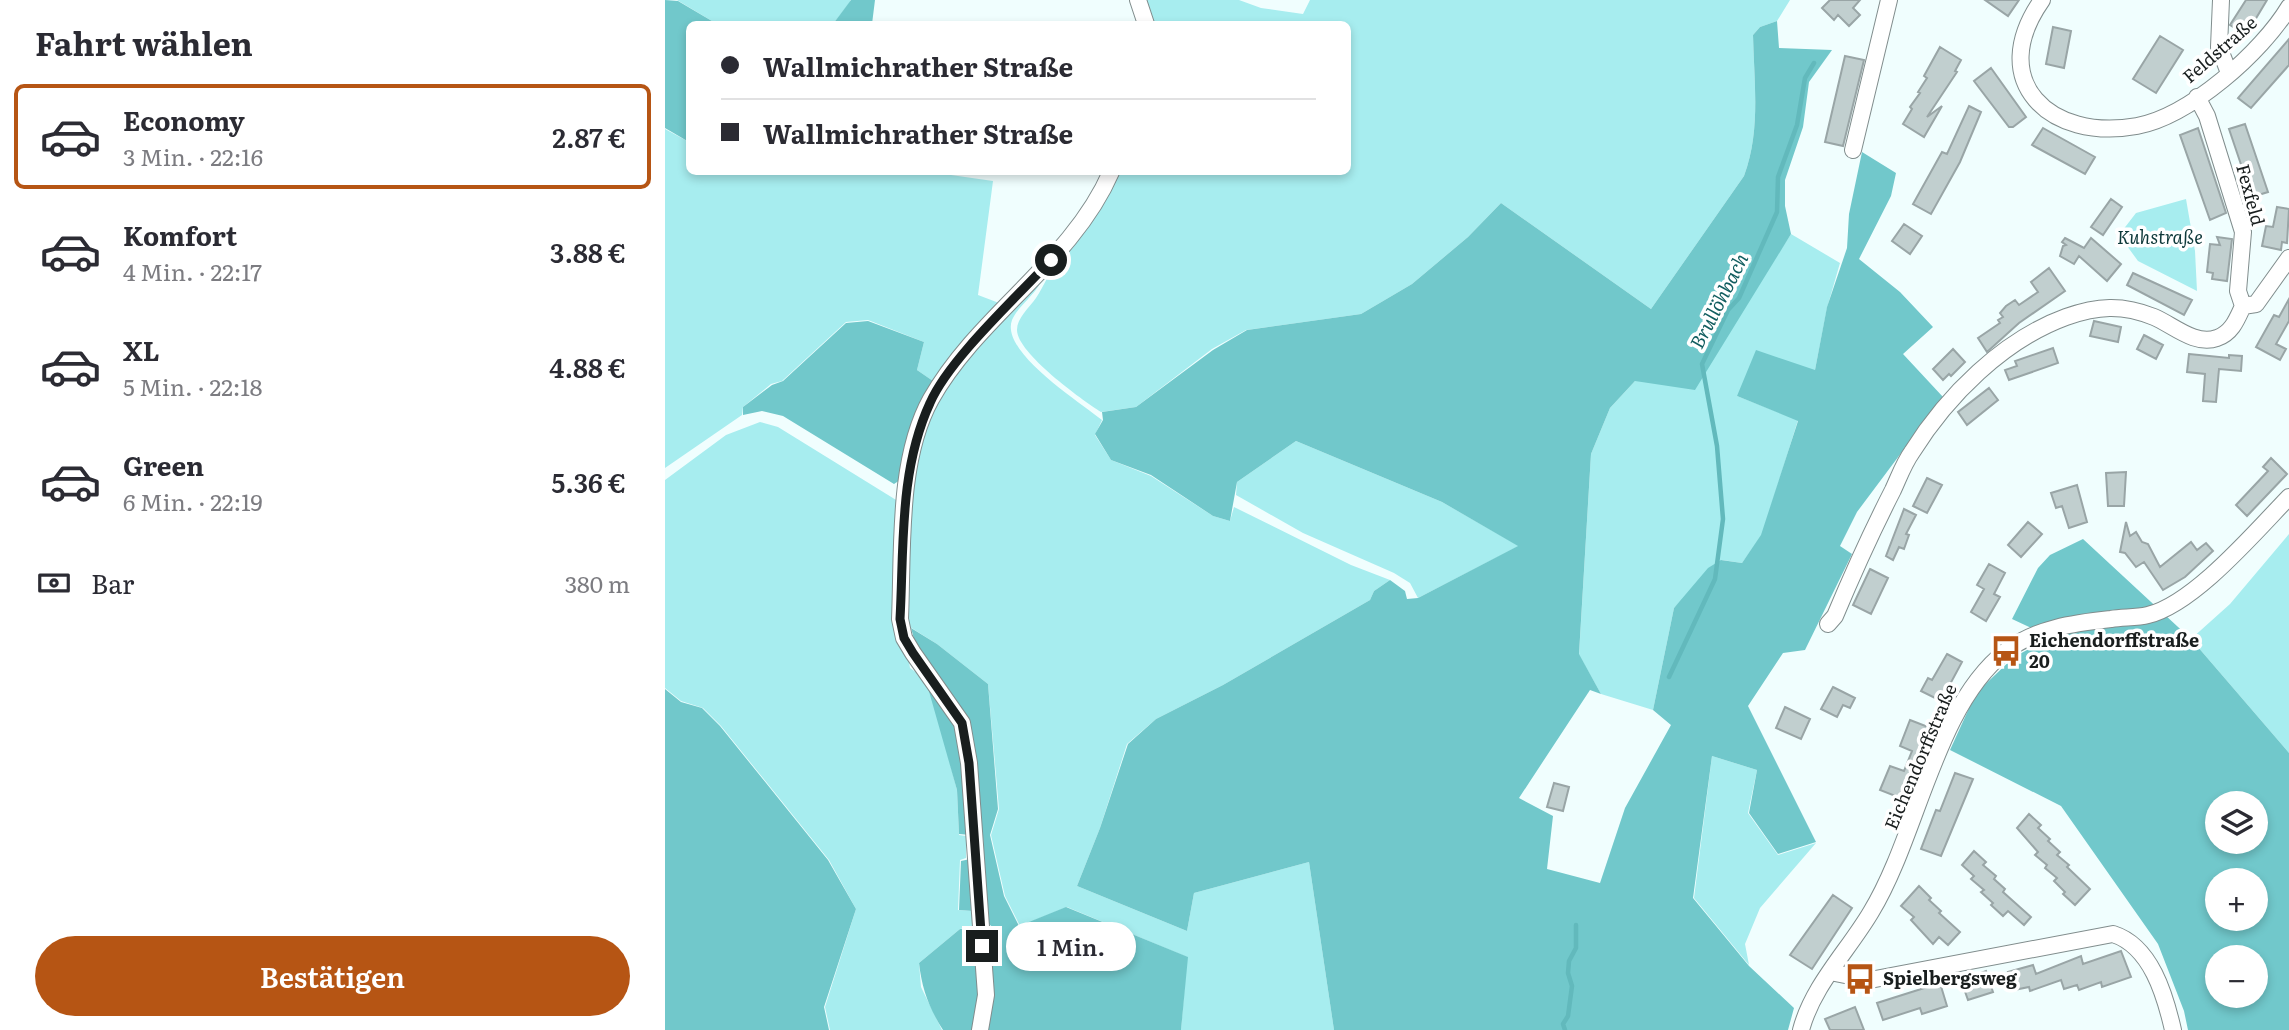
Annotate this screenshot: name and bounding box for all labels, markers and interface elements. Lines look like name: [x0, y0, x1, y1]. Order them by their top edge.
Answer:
street label: Feldstraße: [2176, 9, 2262, 89]
text: Fahrt wählen: [35, 18, 253, 66]
text: Wallmichrather Straße: [763, 46, 1073, 85]
text: Economy: [123, 100, 245, 139]
icon: car: [39, 105, 102, 168]
text: Wallmichrather Straße: [763, 113, 1073, 152]
text: 2.87 €: [552, 117, 626, 156]
text: 3 Min. · 22:16: [123, 139, 263, 173]
street label: Fexfeld: [2230, 161, 2273, 228]
text: Komfort: [123, 215, 237, 254]
icon: car: [39, 220, 102, 283]
park label: Kuhstraße: [2117, 223, 2203, 250]
text: 3.88 €: [550, 232, 626, 271]
route start: [1035, 244, 1067, 276]
water label: Brullöhbach: [1682, 248, 1754, 353]
text: 4 Min. · 22:17: [123, 254, 262, 288]
text: XL: [123, 330, 160, 369]
icon: car: [39, 335, 102, 398]
text: 4.88 €: [549, 347, 626, 386]
text: 5 Min. · 22:18: [123, 369, 263, 403]
text: Green: [123, 445, 204, 484]
icon: car: [39, 450, 102, 513]
text: 5.36 €: [551, 462, 626, 501]
text: 6 Min. · 22:19: [123, 484, 263, 518]
text: Bar: [91, 563, 134, 602]
icon: cash: [35, 564, 73, 602]
text: 380 m: [565, 566, 630, 600]
place label: Eichendorffstraße 20: [2029, 626, 2199, 674]
bus stop icon: Eichendorffstraße 20: [1989, 634, 2023, 668]
street label: Eichendorffstraße: [1877, 679, 1963, 834]
map controls: [2205, 791, 2268, 1008]
button: layers: [2205, 791, 2268, 854]
button: +: [2205, 868, 2268, 931]
callout: 1 Min.: [1007, 922, 1136, 970]
text: 1 Min.: [1037, 929, 1105, 963]
route end: [966, 930, 998, 962]
button: Bestätigen: [35, 936, 630, 1016]
button: −: [2205, 945, 2268, 1008]
bus stop icon: Spielbergsweg: [1843, 962, 1877, 996]
place label: Spielbergsweg: [1883, 964, 2018, 991]

